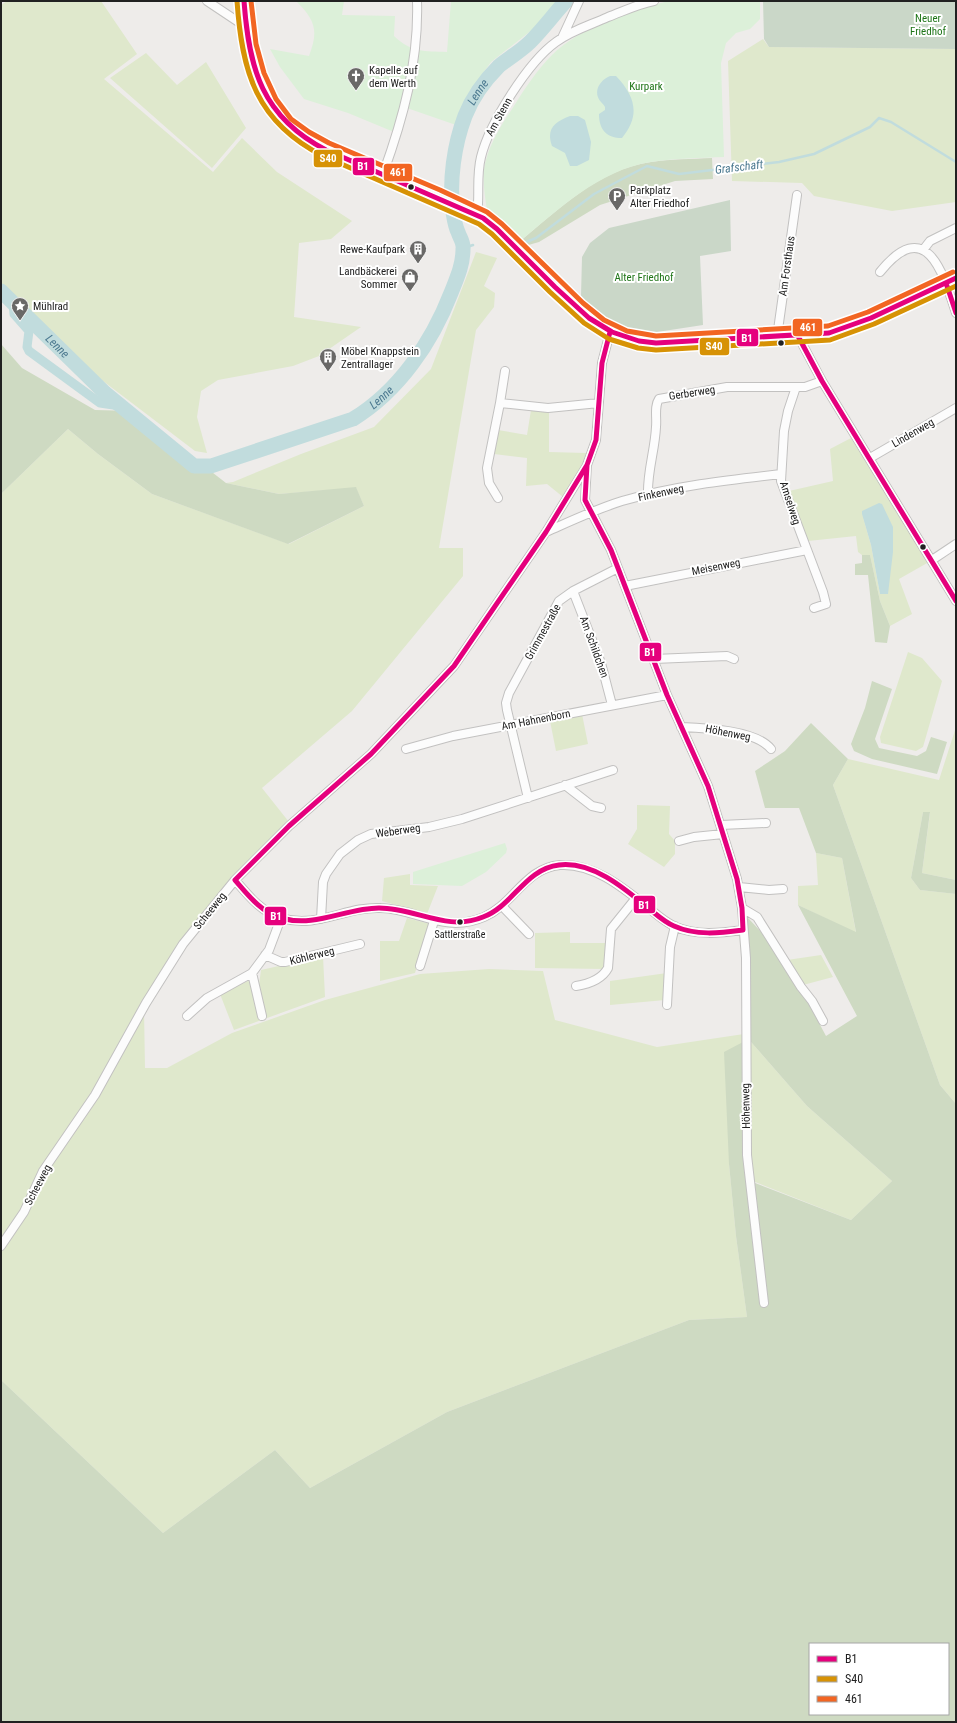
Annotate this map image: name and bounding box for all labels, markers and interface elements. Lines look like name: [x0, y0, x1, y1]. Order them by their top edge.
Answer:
park label: Neuer Friedhof: [910, 12, 946, 38]
place label: Kapelle auf dem Werth: [369, 64, 418, 90]
church icon: Kapelle auf dem Werth: [346, 66, 366, 91]
water label: Lenne: [464, 76, 492, 107]
park label: Kurpark: [629, 80, 663, 93]
street label: Am Stenn: [483, 96, 515, 138]
line badge: S40: [313, 149, 343, 168]
text: S40: [319, 152, 337, 165]
line badge: B1: [352, 157, 375, 176]
water label: Grafschaft: [714, 157, 764, 177]
text: B1: [357, 160, 369, 173]
line badge: 461: [383, 163, 413, 182]
text: 461: [390, 166, 406, 179]
unlabelled marker: [406, 182, 416, 192]
place label: Parkplatz Alter Friedhof: [630, 184, 690, 210]
parking icon: Parkplatz Alter Friedhof: [607, 186, 627, 211]
street label: Am Forsthaus: [776, 235, 798, 297]
building icon: Rewe-Kaufpark: [408, 239, 428, 264]
place label: Rewe-Kaufpark: [340, 243, 405, 256]
place label: Landbäckerei Sommer: [339, 265, 398, 291]
shop icon: Landbäckerei Sommer: [400, 267, 420, 292]
park label: Alter Friedhof: [614, 271, 674, 284]
place icon: Mühlrad: [10, 296, 30, 321]
place label: Mühlrad: [33, 300, 68, 313]
line badge: 461: [792, 318, 823, 337]
text: 461: [800, 321, 816, 334]
line badge: B1: [736, 328, 759, 347]
water label: Lenne: [43, 332, 73, 361]
text: B1: [741, 332, 753, 345]
line badge: S40: [699, 337, 730, 356]
unlabelled marker: [776, 338, 786, 348]
text: S40: [705, 340, 723, 353]
place label: Möbel Knappstein Zentrallager: [341, 345, 419, 371]
building icon: Möbel Knappstein Zentrallager: [318, 347, 338, 372]
water label: Lenne: [366, 383, 397, 412]
street label: Gerberweg: [668, 383, 716, 403]
street label: Lindenweg: [889, 416, 937, 450]
street label: Amselweg: [777, 480, 803, 526]
street label: Finkenweg: [637, 482, 685, 504]
unlabelled marker: [918, 542, 928, 552]
street label: Meisenweg: [691, 556, 741, 578]
street label: Grimmestraße: [522, 602, 564, 662]
street label: Am Schildchen: [577, 614, 611, 680]
line badge: B1: [639, 642, 662, 662]
text: B1: [644, 646, 656, 659]
street label: Am Hahnenborn: [500, 707, 572, 733]
street label: Höhenweg: [704, 722, 752, 744]
street label: Weberweg: [375, 821, 421, 841]
street label: Scheeweg: [191, 890, 229, 932]
line badge: B1: [633, 895, 656, 914]
text: B1: [638, 899, 650, 912]
line badge: B1: [264, 906, 287, 926]
text: B1: [270, 910, 282, 923]
marker: Sattlerstraße: [455, 917, 465, 927]
place label: Sattlerstraße: [435, 929, 486, 940]
street label: Köhlerweg: [288, 944, 336, 968]
street label: Höhenweg: [739, 1083, 753, 1129]
street label: Scheeweg: [22, 1162, 54, 1208]
legend: [809, 1643, 949, 1715]
text: B1: [845, 1652, 857, 1666]
text: S40: [845, 1672, 863, 1686]
text: 461: [845, 1692, 863, 1706]

